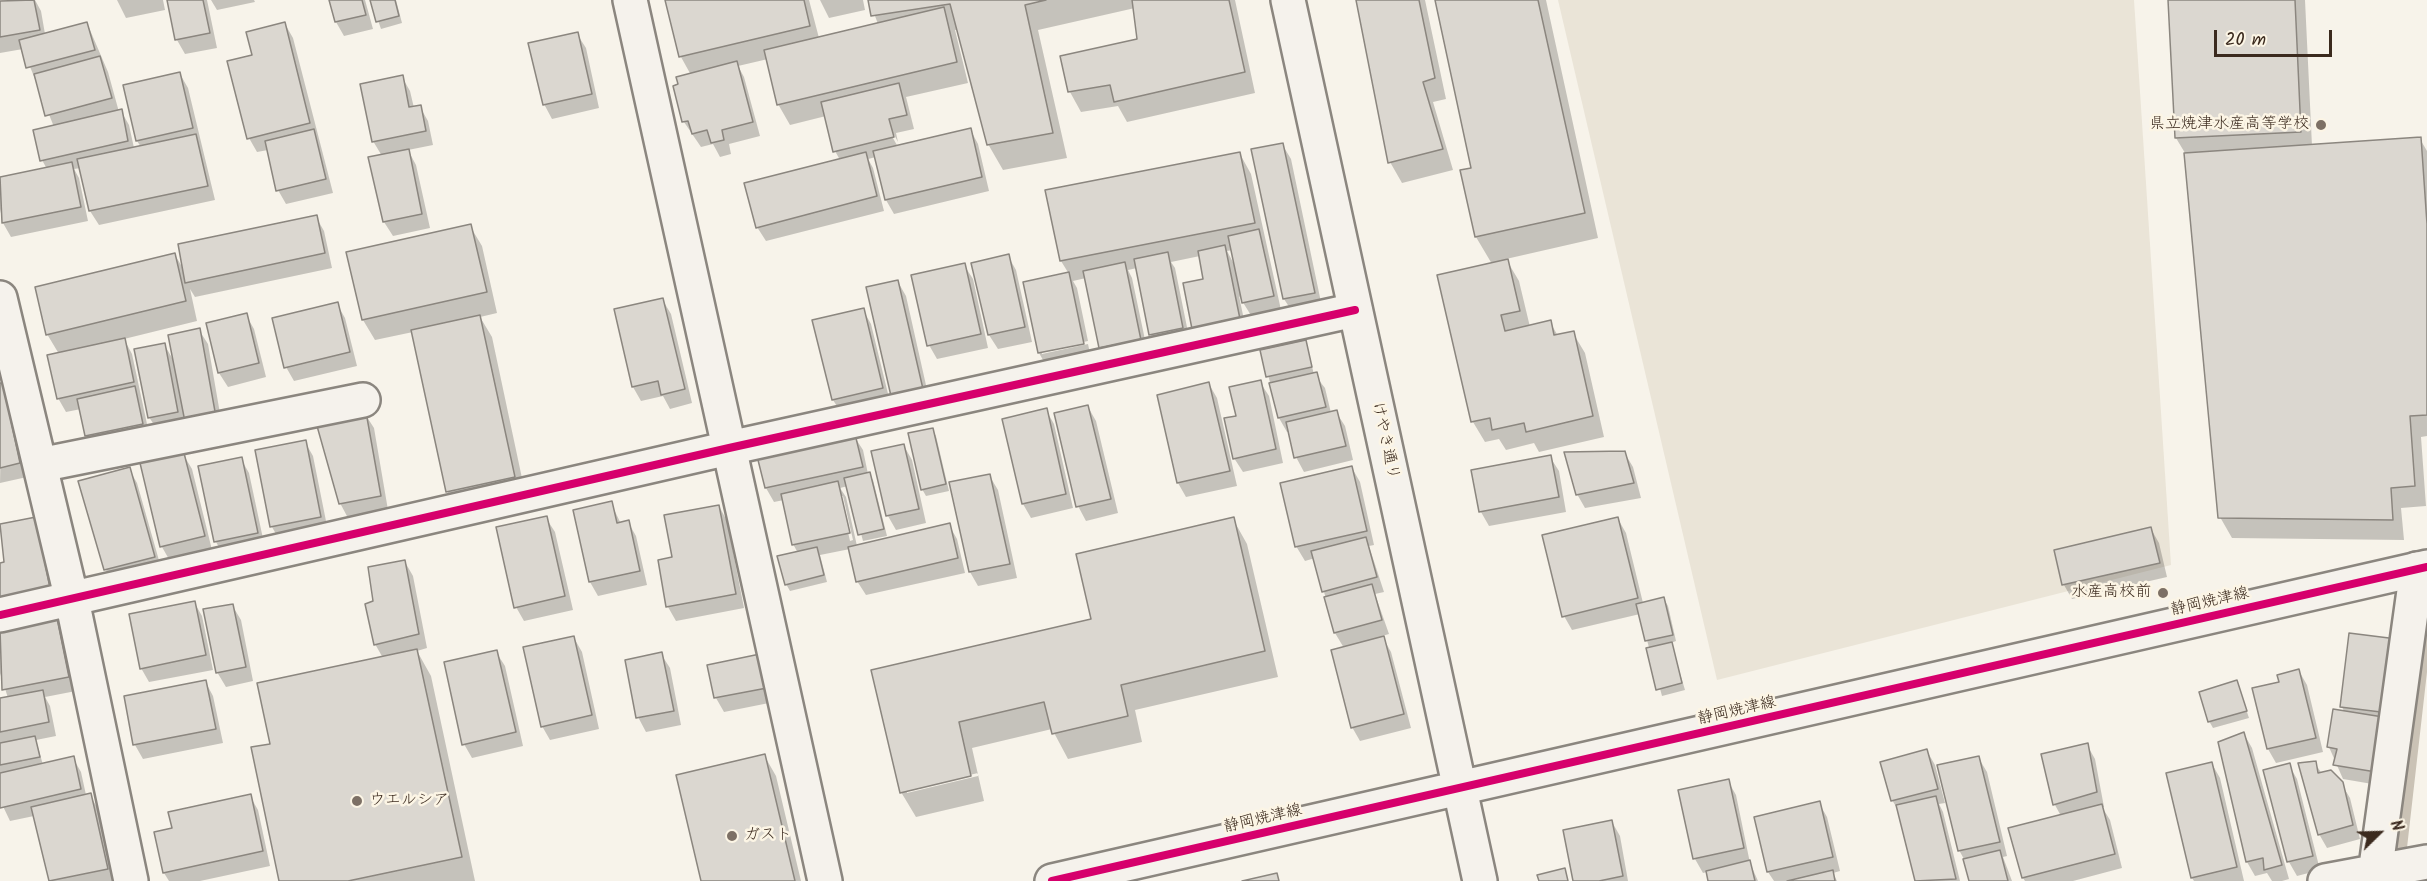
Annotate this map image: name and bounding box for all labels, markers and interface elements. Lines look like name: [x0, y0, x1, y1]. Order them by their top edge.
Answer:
scale bar: [2217, 18, 2336, 56]
text: 20 m: [2225, 26, 2266, 55]
place label: 県立焼津水産高等学校: [2149, 115, 2309, 135]
marker: 県立焼津水産高等学校: [2314, 118, 2328, 132]
street label: けやき通り: [1366, 400, 1402, 482]
place label: 水産高校前: [2071, 583, 2151, 603]
street label: 静岡焼津線: [2169, 585, 2251, 621]
marker: 水産高校前: [2156, 586, 2170, 600]
street label: 静岡焼津線: [1696, 694, 1778, 730]
place label: ウエルシア: [369, 791, 449, 811]
marker: ウエルシア: [350, 794, 364, 808]
street label: 静岡焼津線: [1222, 802, 1304, 838]
north arrow: [2349, 803, 2409, 863]
text: N: [2383, 816, 2410, 835]
place label: ガスト: [744, 826, 792, 846]
marker: ガスト: [725, 829, 739, 843]

